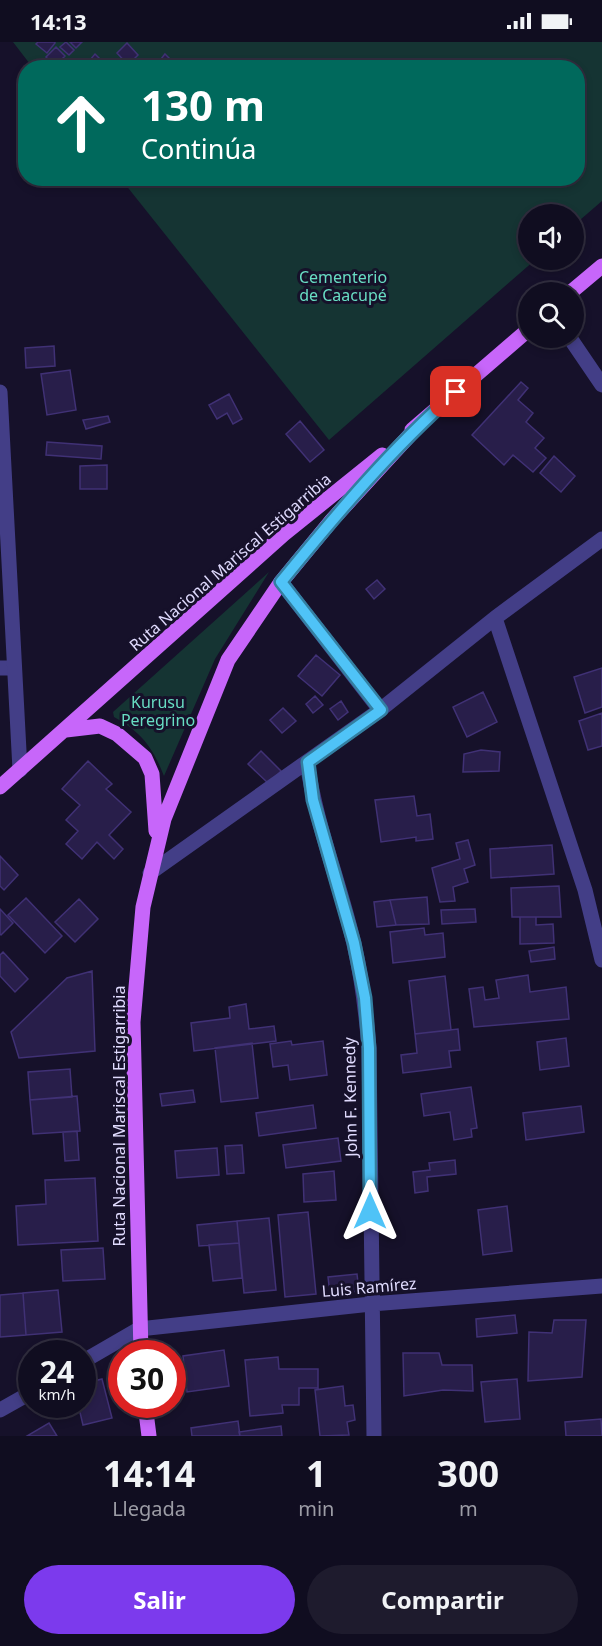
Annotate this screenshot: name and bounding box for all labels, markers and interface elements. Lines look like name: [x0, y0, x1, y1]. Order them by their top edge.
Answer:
text: 14:13: [30, 6, 87, 36]
text: 130 m: [141, 76, 265, 133]
icon: ahead: [42, 84, 120, 162]
text: Continúa: [141, 130, 256, 167]
map controls: [518, 204, 584, 348]
button: sound: [518, 204, 584, 270]
park label: Cementerio de Caacupé: [299, 266, 387, 306]
button: search: [518, 282, 584, 348]
pin: [430, 366, 481, 417]
icon: arrive: [439, 375, 472, 408]
street label: Ruta Nacional Mariscal Estigarribia: [124, 468, 336, 656]
park label: Kurusu Peregrino: [121, 691, 195, 731]
street label: Ruta Nacional Mariscal Estigarribia: [108, 986, 130, 1246]
street label: John F. Kennedy: [338, 1036, 362, 1159]
position arrow: [338, 1179, 402, 1243]
street label: Luis Ramírez: [321, 1272, 417, 1302]
speed limit sign: 30: [108, 1340, 186, 1418]
text: 24: [40, 1351, 74, 1392]
text: km/h: [39, 1384, 75, 1404]
text: 14:14: [103, 1449, 195, 1498]
text: 1: [306, 1449, 327, 1498]
text: 300: [437, 1449, 499, 1498]
text: Llegada: [112, 1495, 186, 1522]
text: min: [298, 1495, 334, 1522]
text: m: [459, 1495, 478, 1522]
button: Salir: [24, 1565, 295, 1634]
button: Compartir: [307, 1565, 578, 1634]

